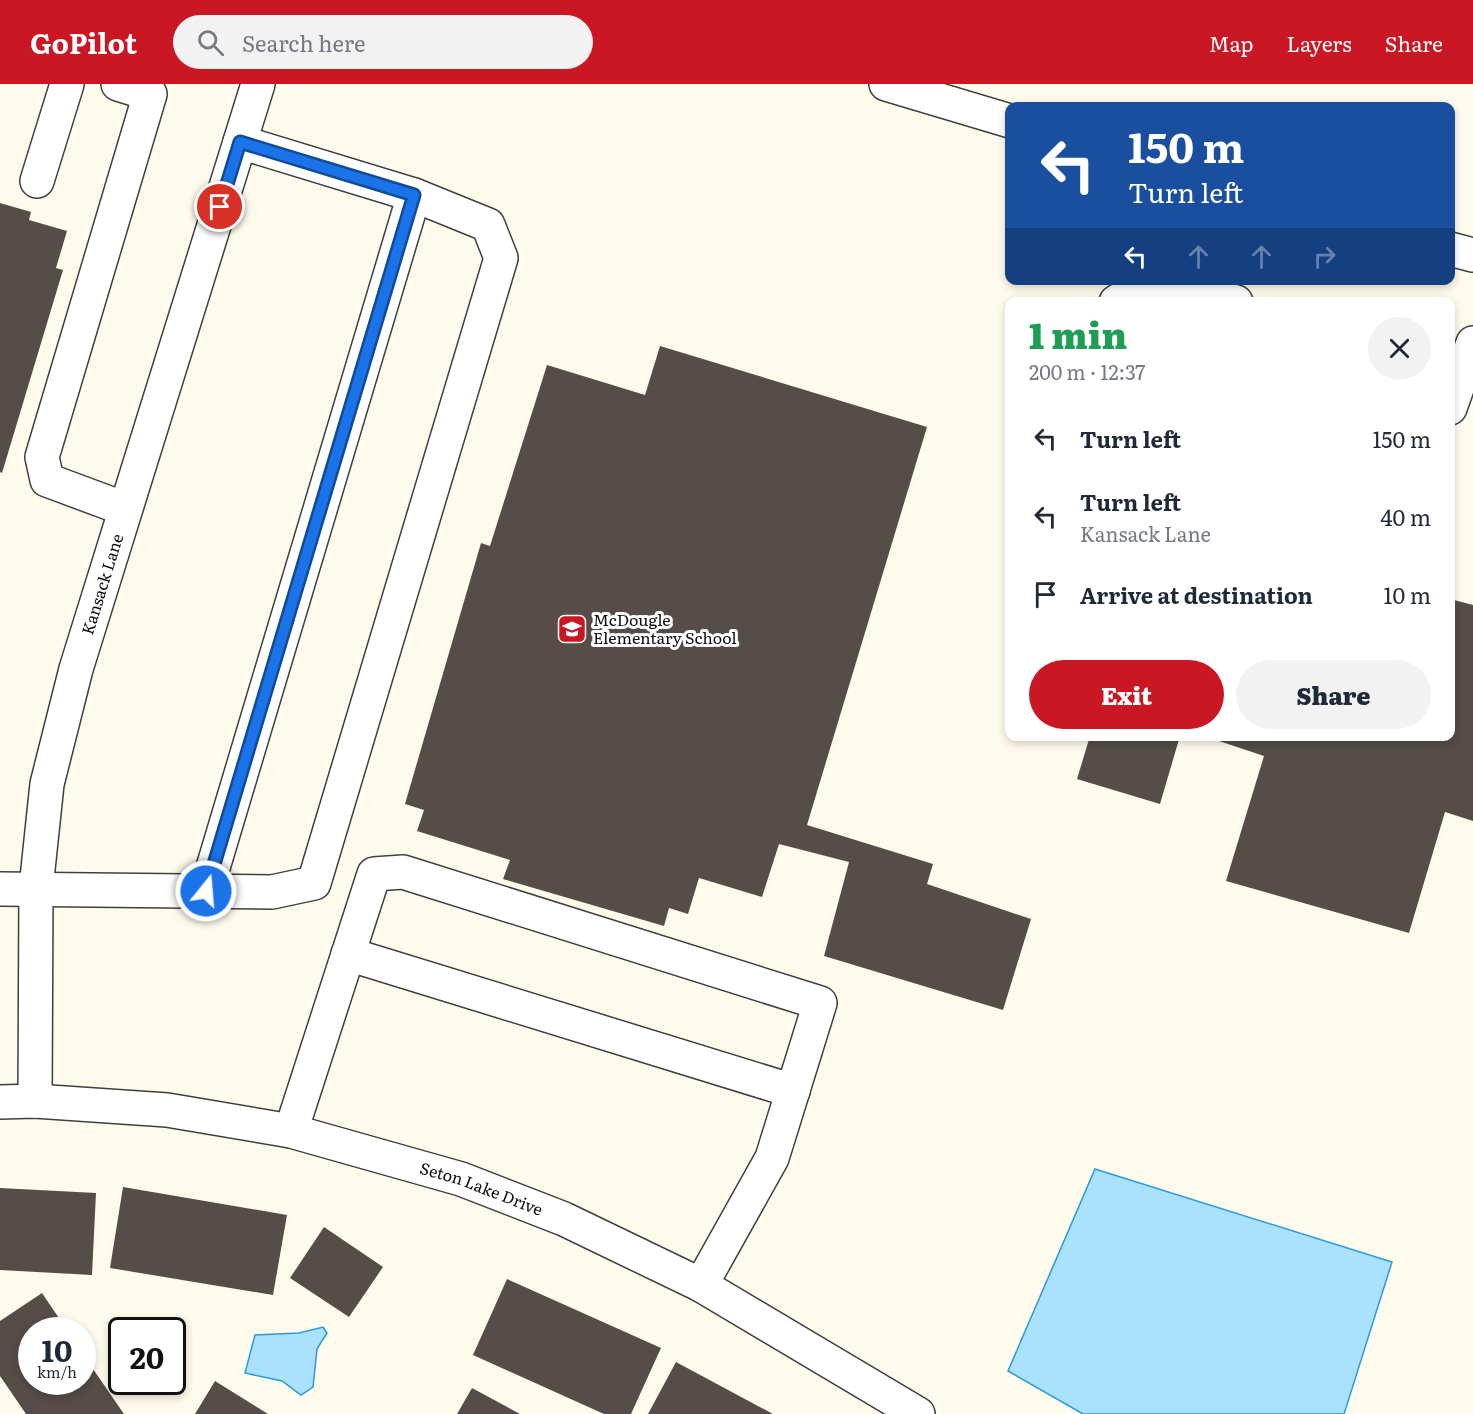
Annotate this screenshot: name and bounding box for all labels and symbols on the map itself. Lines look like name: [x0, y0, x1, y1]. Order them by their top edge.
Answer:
pin: [194, 181, 245, 232]
street label: Kansack Lane: [74, 530, 128, 638]
place label: McDougle Elementary School: [593, 607, 737, 649]
school or university icon: McDougle Elementary School: [556, 613, 588, 645]
position arrow: [174, 859, 238, 923]
street label: Seton Lake Drive: [417, 1155, 547, 1221]
speed limit sign: 20: [108, 1317, 186, 1395]

